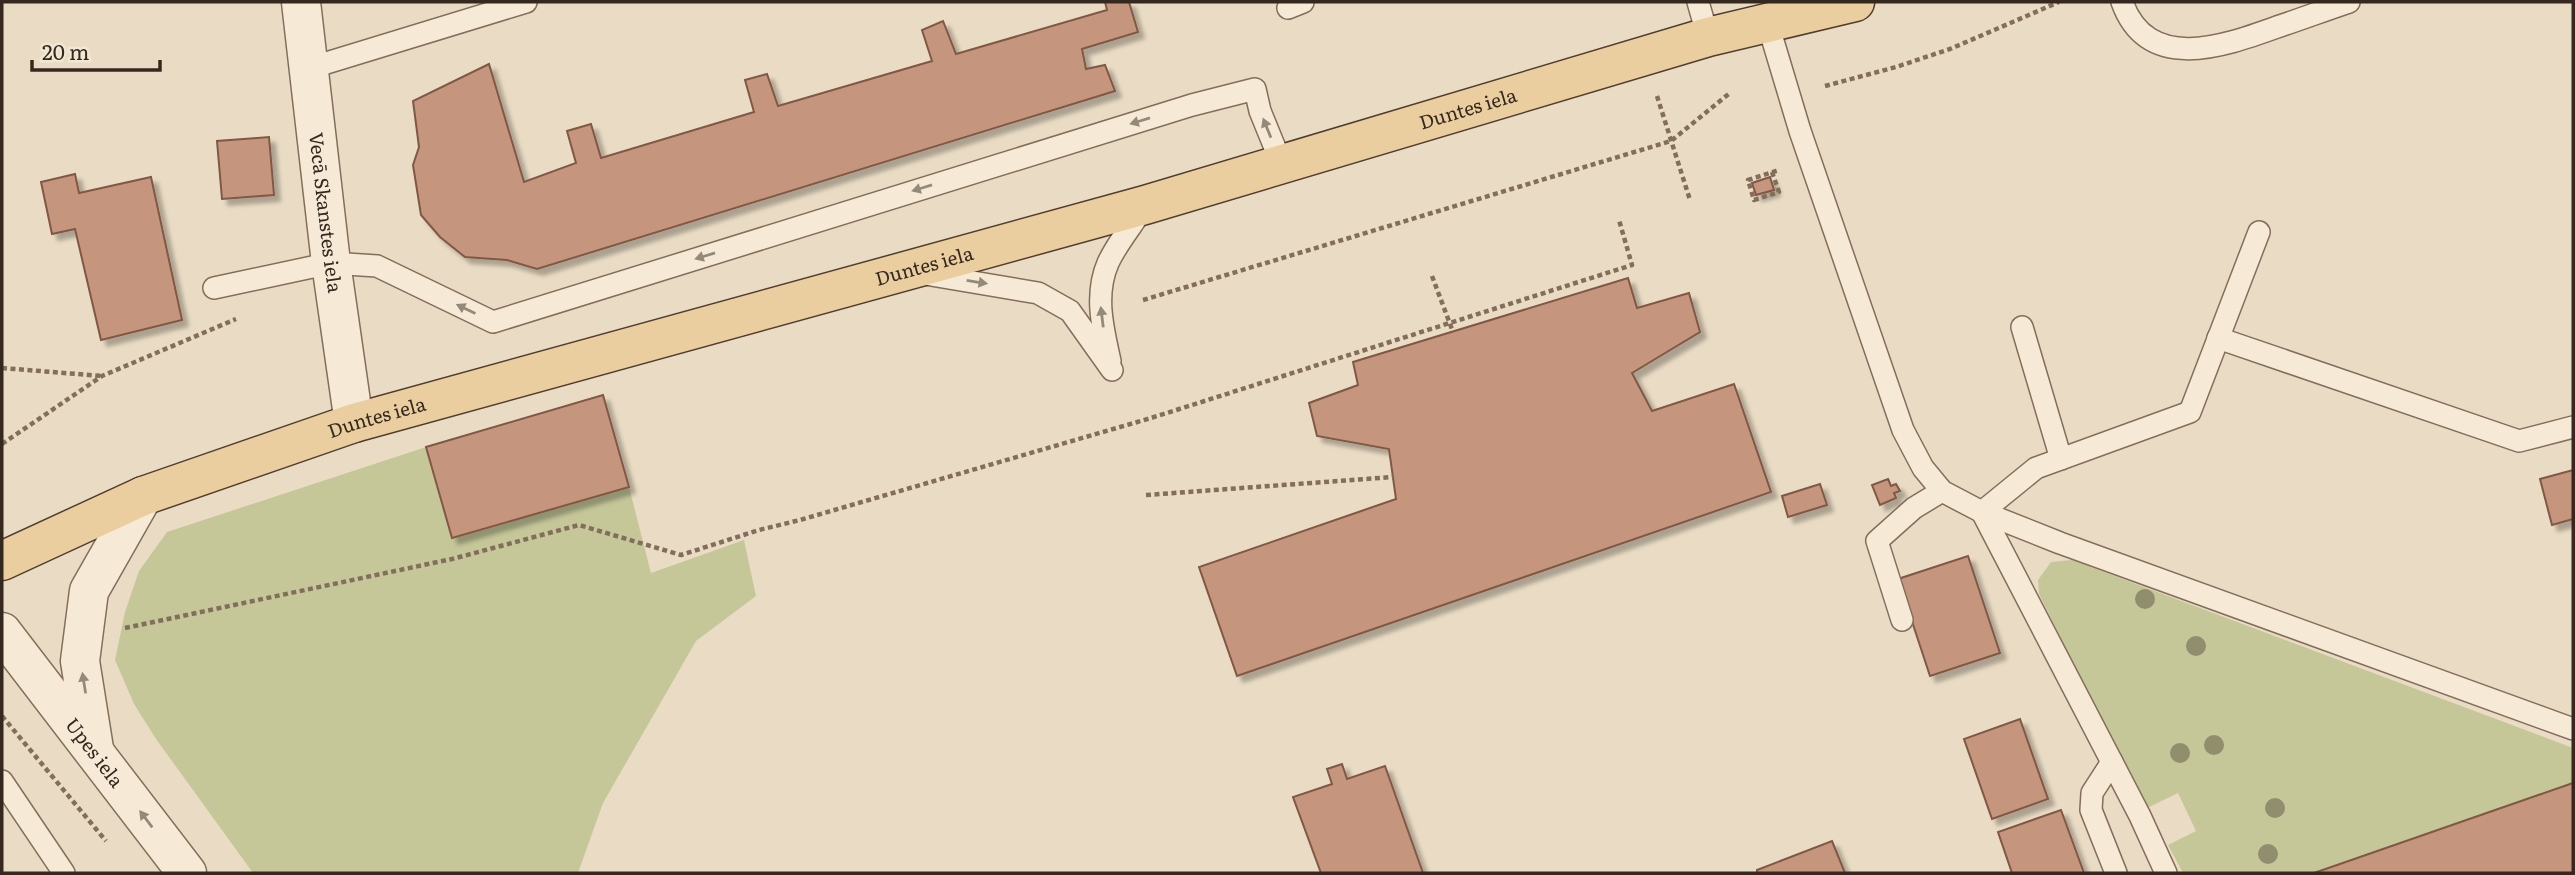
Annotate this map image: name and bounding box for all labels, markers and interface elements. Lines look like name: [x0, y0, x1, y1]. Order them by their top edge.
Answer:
scale bar: [32, 28, 159, 72]
text: 20 m: [42, 35, 89, 66]
street label: Duntes iela: [1415, 80, 1521, 136]
one-way arrow: [1129, 116, 1150, 126]
one-way arrow: [1261, 117, 1272, 138]
street label: Vecā Skanstes iela: [303, 131, 350, 295]
one-way arrow: [912, 184, 933, 194]
street label: Duntes iela: [872, 238, 977, 292]
one-way arrow: [695, 251, 716, 262]
one-way arrow: [966, 277, 988, 288]
one-way arrow: [456, 303, 476, 314]
one-way arrow: [1096, 306, 1107, 328]
street label: Duntes iela: [324, 389, 429, 444]
one-way arrow: [78, 672, 89, 694]
street label: Upes iela: [60, 711, 132, 793]
one-way arrow: [139, 810, 153, 828]

